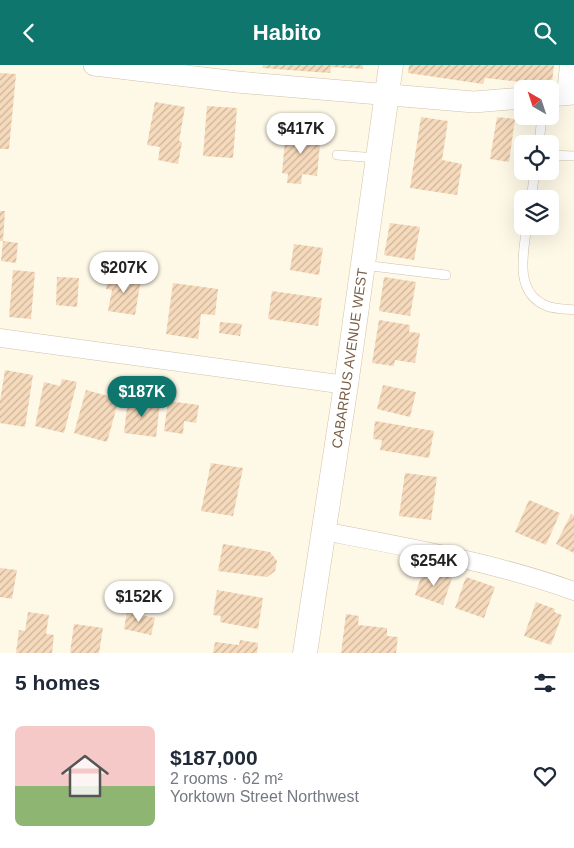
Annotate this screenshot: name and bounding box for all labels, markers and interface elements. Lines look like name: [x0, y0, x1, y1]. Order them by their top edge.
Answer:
icon: back: [15, 19, 43, 47]
icon: search: [531, 19, 559, 47]
text: Habito: [253, 20, 321, 45]
north arrow: [514, 80, 559, 125]
map controls: [514, 80, 559, 235]
pin: $417K: [266, 113, 336, 155]
text: $417K: [277, 120, 325, 137]
button: locate: [514, 135, 559, 180]
button: layers: [514, 190, 559, 235]
pin: $207K: [89, 251, 159, 294]
text: $207K: [100, 259, 148, 276]
street label: CABARRUS AVENUE WEST: [328, 267, 370, 450]
pin: $187K: [107, 375, 177, 418]
text: $187K: [118, 383, 166, 400]
pin: $254K: [399, 545, 469, 587]
text: $254K: [410, 552, 458, 569]
pin: $152K: [104, 581, 174, 623]
text: $152K: [115, 588, 163, 605]
icon: filters: [531, 669, 559, 697]
text: 5 homes: [15, 671, 100, 694]
icon: home: [55, 746, 115, 806]
text: $187,000: [170, 746, 258, 769]
icon: heart: [531, 762, 559, 790]
text: 2 rooms · 62 m²: [170, 770, 283, 787]
text: Yorktown Street Northwest: [170, 788, 359, 805]

